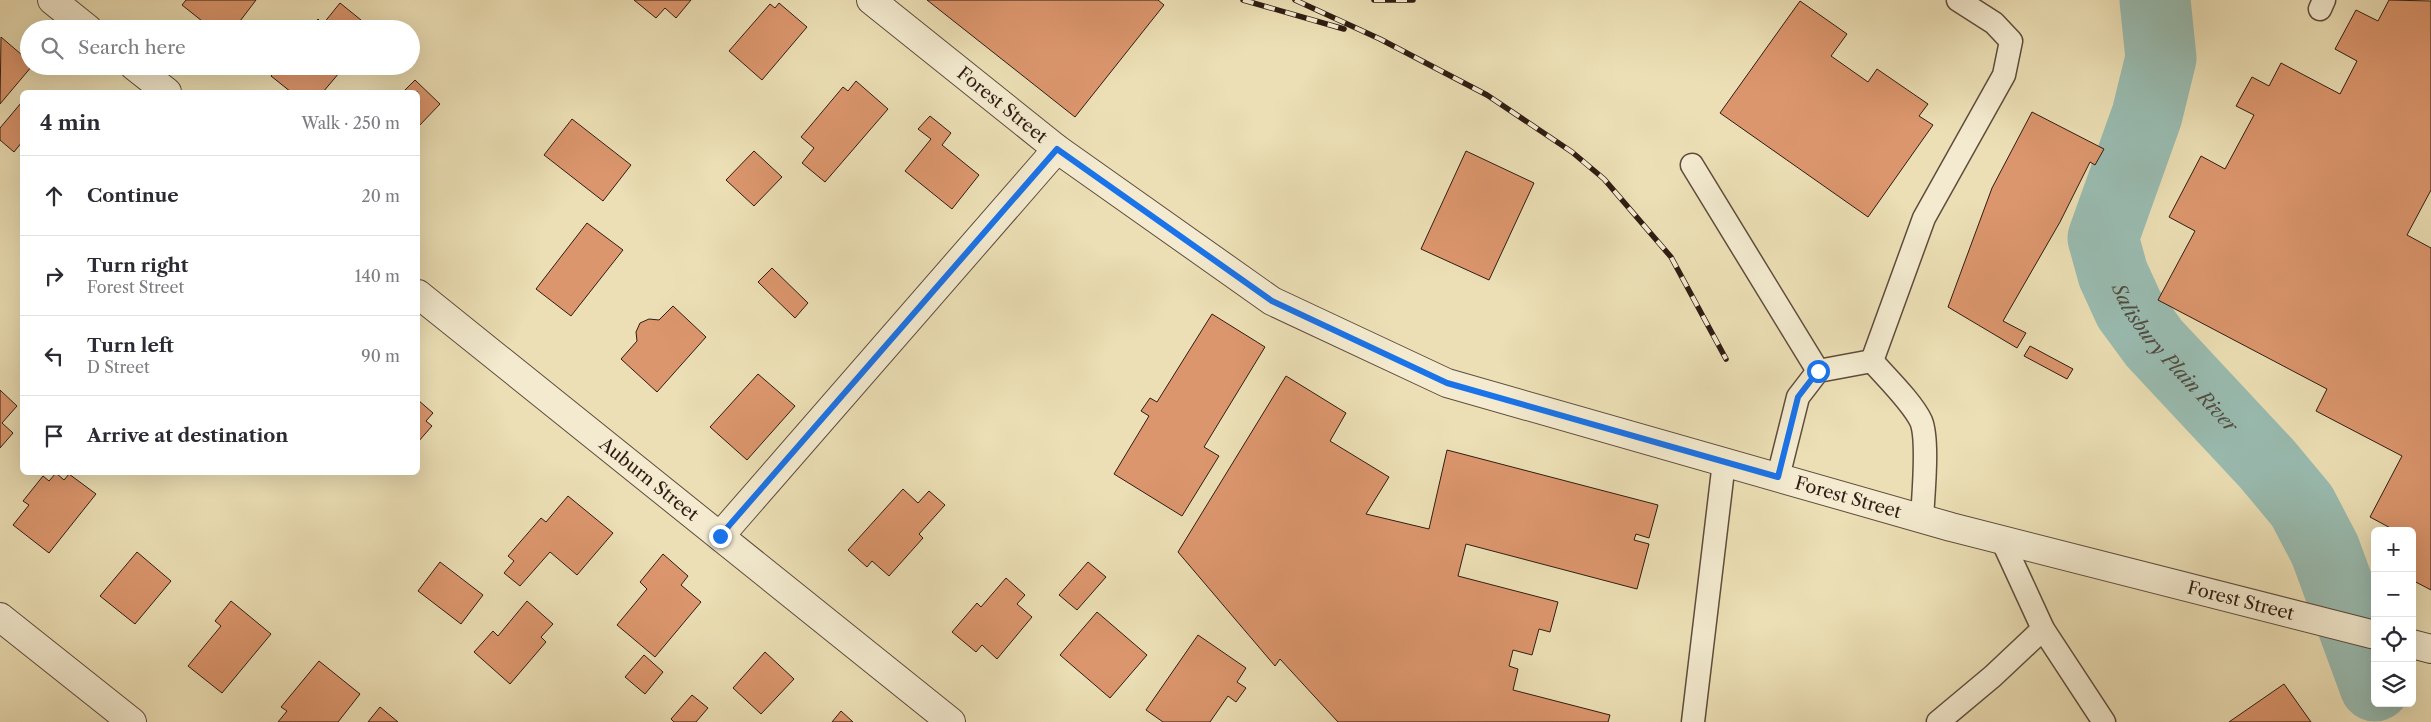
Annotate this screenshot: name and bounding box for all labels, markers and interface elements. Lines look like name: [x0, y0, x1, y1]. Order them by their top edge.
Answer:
search box: [20, 20, 420, 75]
icon: search: [38, 34, 66, 62]
text: Search here: [78, 36, 186, 59]
street label: Forest Street: [953, 62, 1052, 148]
text: 4 min: [40, 110, 101, 135]
text: Walk · 250 m: [302, 113, 400, 133]
icon: ahead: [40, 182, 68, 210]
text: Continue: [87, 184, 179, 207]
text: 20 m: [361, 186, 400, 206]
text: Turn right: [87, 254, 188, 277]
icon: right: [40, 262, 68, 290]
text: 140 m: [355, 266, 400, 286]
text: Forest Street: [87, 277, 184, 297]
water label: Salisbury Plain River: [2107, 279, 2243, 438]
text: Turn left: [87, 334, 174, 357]
icon: left: [40, 342, 68, 370]
text: 90 m: [361, 346, 400, 366]
text: D Street: [87, 357, 150, 377]
route start: [1807, 360, 1830, 383]
icon: arrive: [40, 422, 68, 450]
text: Arrive at destination: [87, 424, 288, 447]
street label: Auburn Street: [594, 432, 703, 526]
street label: Forest Street: [1792, 472, 1904, 523]
route end: [709, 525, 732, 548]
map controls: [2371, 527, 2416, 707]
button: +: [2371, 527, 2416, 572]
button: −: [2371, 572, 2416, 617]
street label: Forest Street: [2185, 577, 2297, 625]
button: locate: [2371, 617, 2416, 662]
button: layers: [2371, 662, 2416, 707]

